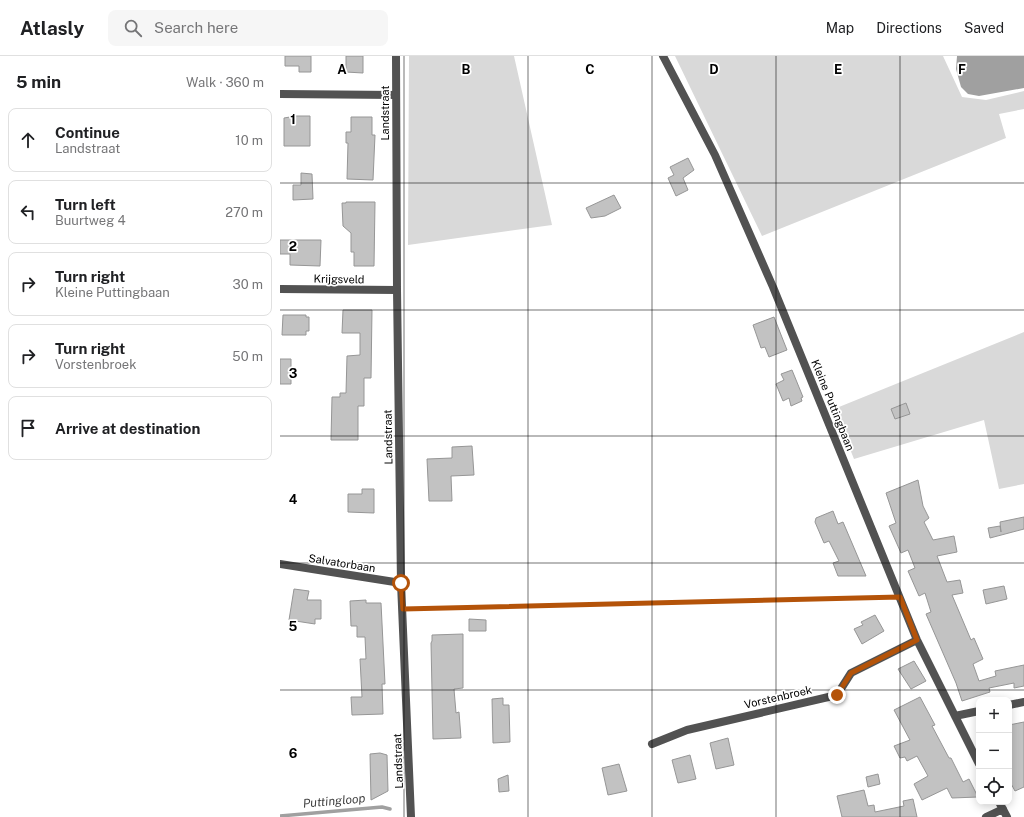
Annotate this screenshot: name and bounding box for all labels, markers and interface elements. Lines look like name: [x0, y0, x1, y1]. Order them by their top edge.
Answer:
search box: [108, 10, 388, 46]
text: Atlasly: [20, 17, 84, 39]
icon: search: [122, 17, 144, 39]
text: Search here: [154, 19, 238, 36]
text: Map: [826, 20, 854, 36]
text: Directions: [876, 20, 942, 36]
text: Saved: [964, 20, 1004, 36]
text: A: [337, 62, 347, 77]
text: B: [462, 62, 471, 77]
text: C: [585, 62, 595, 77]
text: D: [709, 62, 719, 77]
text: E: [834, 62, 842, 77]
text: F: [958, 62, 966, 77]
text: 5 min: [16, 72, 61, 92]
text: Walk · 360 m: [186, 75, 264, 90]
street label: Landstraat: [379, 85, 391, 141]
text: 1: [290, 112, 296, 127]
text: Continue: [55, 124, 120, 141]
icon: ahead: [17, 129, 39, 151]
text: 10 m: [235, 133, 263, 148]
text: Landstraat: [55, 141, 120, 156]
text: Turn left: [55, 196, 116, 213]
icon: left: [17, 201, 39, 223]
text: 270 m: [225, 205, 263, 220]
text: Buurtweg 4: [55, 213, 126, 228]
text: 2: [289, 239, 297, 254]
text: Turn right: [55, 268, 125, 285]
icon: right: [17, 273, 39, 295]
street label: Krijgsveld: [313, 273, 365, 285]
text: 30 m: [233, 277, 263, 292]
text: Kleine Puttingbaan: [55, 285, 170, 300]
text: Turn right: [55, 340, 125, 357]
icon: right: [17, 345, 39, 367]
text: 50 m: [232, 349, 263, 364]
text: Vorstenbroek: [55, 357, 136, 372]
street label: Kleine Puttingbaan: [809, 358, 857, 452]
text: 3: [289, 366, 298, 381]
street label: Landstraat: [382, 409, 394, 465]
icon: arrive: [17, 417, 39, 439]
text: Arrive at destination: [55, 420, 200, 437]
text: 4: [289, 492, 298, 507]
street label: Salvatorbaan: [308, 552, 376, 574]
route start: [392, 574, 410, 592]
text: 5: [289, 619, 298, 634]
street label: Vorstenbroek: [743, 683, 813, 711]
route end: [828, 686, 846, 704]
map controls: [976, 697, 1012, 805]
button: +: [976, 697, 1012, 733]
street label: Landstraat: [391, 733, 405, 789]
button: −: [976, 733, 1012, 769]
text: 6: [289, 746, 298, 761]
button: locate: [976, 769, 1012, 805]
water label: Puttingloop: [302, 791, 366, 811]

